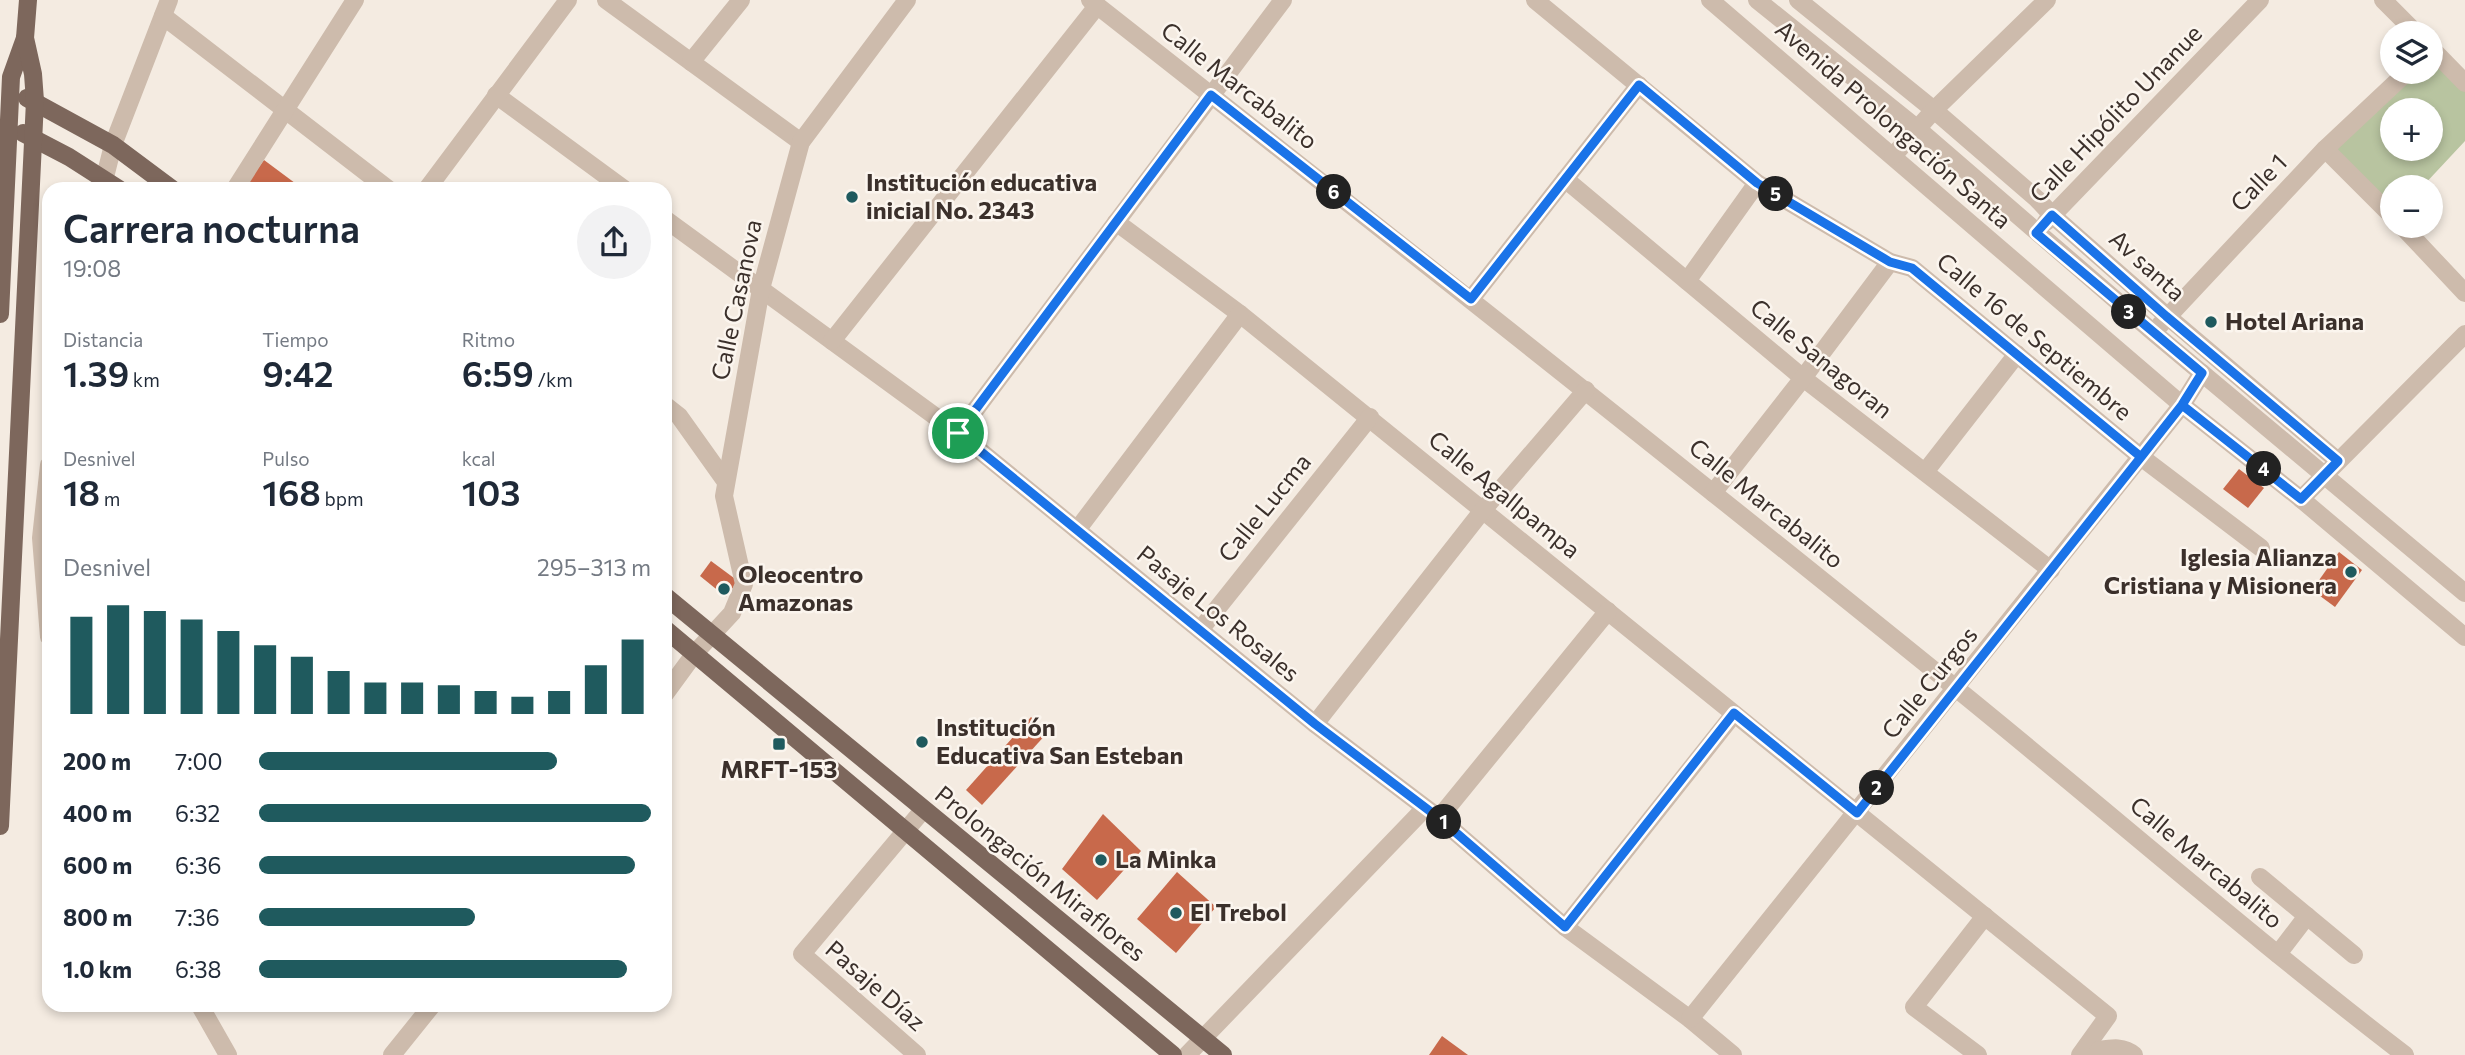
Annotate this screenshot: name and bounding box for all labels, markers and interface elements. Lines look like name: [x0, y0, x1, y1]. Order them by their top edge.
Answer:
street label: Avenida Prolongación Santa: [1770, 14, 2018, 234]
street label: Calle Marcabalito: [1156, 15, 1324, 155]
street label: Calle Hipólito Unanue: [2023, 18, 2207, 208]
map controls: [2380, 21, 2443, 238]
button: layers: [2380, 21, 2443, 84]
button: +: [2380, 98, 2443, 161]
street label: Calle 1: [2224, 147, 2292, 217]
place label: Institución educativa inicial No. 2343: [866, 167, 1097, 224]
pin: 6: [1316, 174, 1352, 210]
button: −: [2380, 175, 2443, 238]
pin: 5: [1758, 176, 1794, 212]
text: 6: [1328, 180, 1339, 203]
text: 5: [1770, 182, 1781, 205]
marker: Institución educativa inicial No. 2343: [844, 189, 860, 205]
text: Carrera nocturna: [63, 204, 360, 251]
button: share: [577, 205, 651, 279]
street label: Calle Casanova: [704, 217, 767, 383]
street label: Av santa: [2104, 223, 2192, 306]
street label: Calle 16 de Septiembre: [1932, 246, 2138, 426]
text: 19:08: [63, 254, 121, 282]
street label: Calle Sanagoran: [1745, 292, 1899, 424]
pin: 3: [2112, 294, 2146, 330]
text: 3: [2123, 300, 2134, 323]
place label: Hotel Ariana: [2225, 306, 2364, 335]
marker: Hotel Ariana: [2203, 314, 2219, 330]
text: Distancia: [63, 328, 143, 351]
text: Tiempo: [262, 328, 329, 351]
text: Ritmo: [462, 328, 515, 351]
text: 1.39: [63, 351, 129, 394]
text: 9:42: [262, 351, 333, 394]
text: 6:59: [462, 351, 534, 394]
text: km: [129, 368, 160, 391]
text: /km: [534, 368, 573, 391]
pin: [928, 403, 988, 463]
icon: arrive: [939, 414, 977, 452]
street label: Calle Agallpampa: [1423, 424, 1587, 564]
street label: Calle Marcabalito: [1684, 432, 1850, 574]
text: Desnivel: [63, 447, 136, 470]
text: Pulso: [262, 447, 310, 470]
text: kcal: [462, 447, 496, 470]
street label: Calle Lucma: [1211, 447, 1316, 567]
pin: 4: [2246, 452, 2282, 486]
text: 4: [2258, 457, 2269, 480]
text: 18: [63, 470, 100, 513]
text: 168: [262, 470, 321, 513]
text: 103: [462, 470, 520, 513]
text: m: [100, 487, 120, 510]
text: bpm: [321, 487, 364, 510]
street label: Pasaje Los Rosales: [1132, 539, 1306, 687]
place label: Iglesia Alianza Cristiana y Misionera: [2104, 542, 2337, 599]
text: Desnivel: [63, 553, 151, 581]
text: 295–313 m: [537, 553, 651, 581]
place label: Oleocentro Amazonas: [738, 559, 863, 616]
marker: Iglesia Alianza Cristiana y Misionera: [2343, 564, 2359, 580]
marker: Oleocentro Amazonas: [716, 581, 732, 597]
street label: Calle Curgos: [1875, 620, 1983, 744]
place label: Institución Educativa San Esteban: [936, 712, 1183, 769]
marker: Institución Educativa San Esteban: [914, 734, 930, 750]
marker: MRFT-153: [771, 736, 787, 752]
text: 200 m: [63, 747, 131, 775]
text: 7:00: [175, 747, 223, 775]
place label: MRFT-153: [720, 754, 838, 783]
pin: 2: [1860, 770, 1895, 806]
text: 2: [1871, 776, 1882, 799]
street label: Prolongación Miraflores: [930, 779, 1152, 967]
street label: Calle Marcabalito: [2125, 790, 2289, 934]
text: 400 m: [63, 799, 132, 827]
text: 6:32: [175, 799, 220, 827]
pin: 1: [1426, 804, 1462, 840]
text: 1: [1439, 810, 1448, 833]
place label: La Minka: [1115, 844, 1216, 873]
text: 600 m: [63, 851, 132, 879]
text: 6:36: [175, 851, 221, 879]
marker: La Minka: [1093, 852, 1109, 868]
place label: El Trebol: [1190, 897, 1287, 926]
text: 800 m: [63, 903, 132, 931]
text: 7:36: [175, 903, 220, 931]
marker: El Trebol: [1168, 905, 1184, 921]
street label: Pasaje Díaz: [820, 934, 932, 1036]
text: 1.0 km: [63, 955, 132, 983]
text: 6:38: [175, 955, 221, 983]

